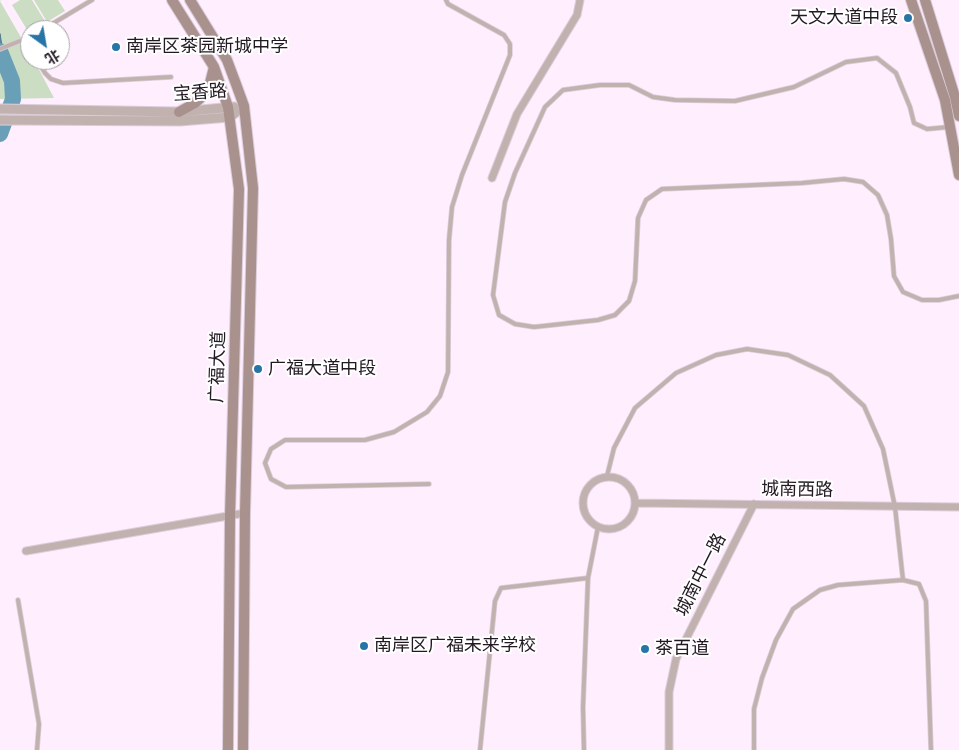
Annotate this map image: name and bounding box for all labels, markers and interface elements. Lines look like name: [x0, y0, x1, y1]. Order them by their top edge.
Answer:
place label: 天文大道中段: [790, 7, 898, 29]
marker: 天文大道中段: [902, 12, 914, 24]
north arrow: [20, 20, 70, 70]
place label: 南岸区茶园新城中学: [126, 36, 288, 58]
marker: 南岸区茶园新城中学: [110, 41, 122, 53]
text: 北: [42, 46, 63, 68]
street label: 宝香路: [172, 80, 228, 106]
street label: 广福大道: [206, 331, 230, 403]
place label: 广福大道中段: [268, 358, 376, 380]
marker: 广福大道中段: [252, 363, 264, 375]
street label: 城南西路: [761, 479, 833, 501]
street label: 城南中一路: [671, 530, 731, 620]
place label: 南岸区广福未来学校: [374, 635, 536, 657]
place label: 茶百道: [655, 638, 709, 660]
marker: 南岸区广福未来学校: [358, 640, 370, 652]
marker: 茶百道: [639, 643, 651, 655]

